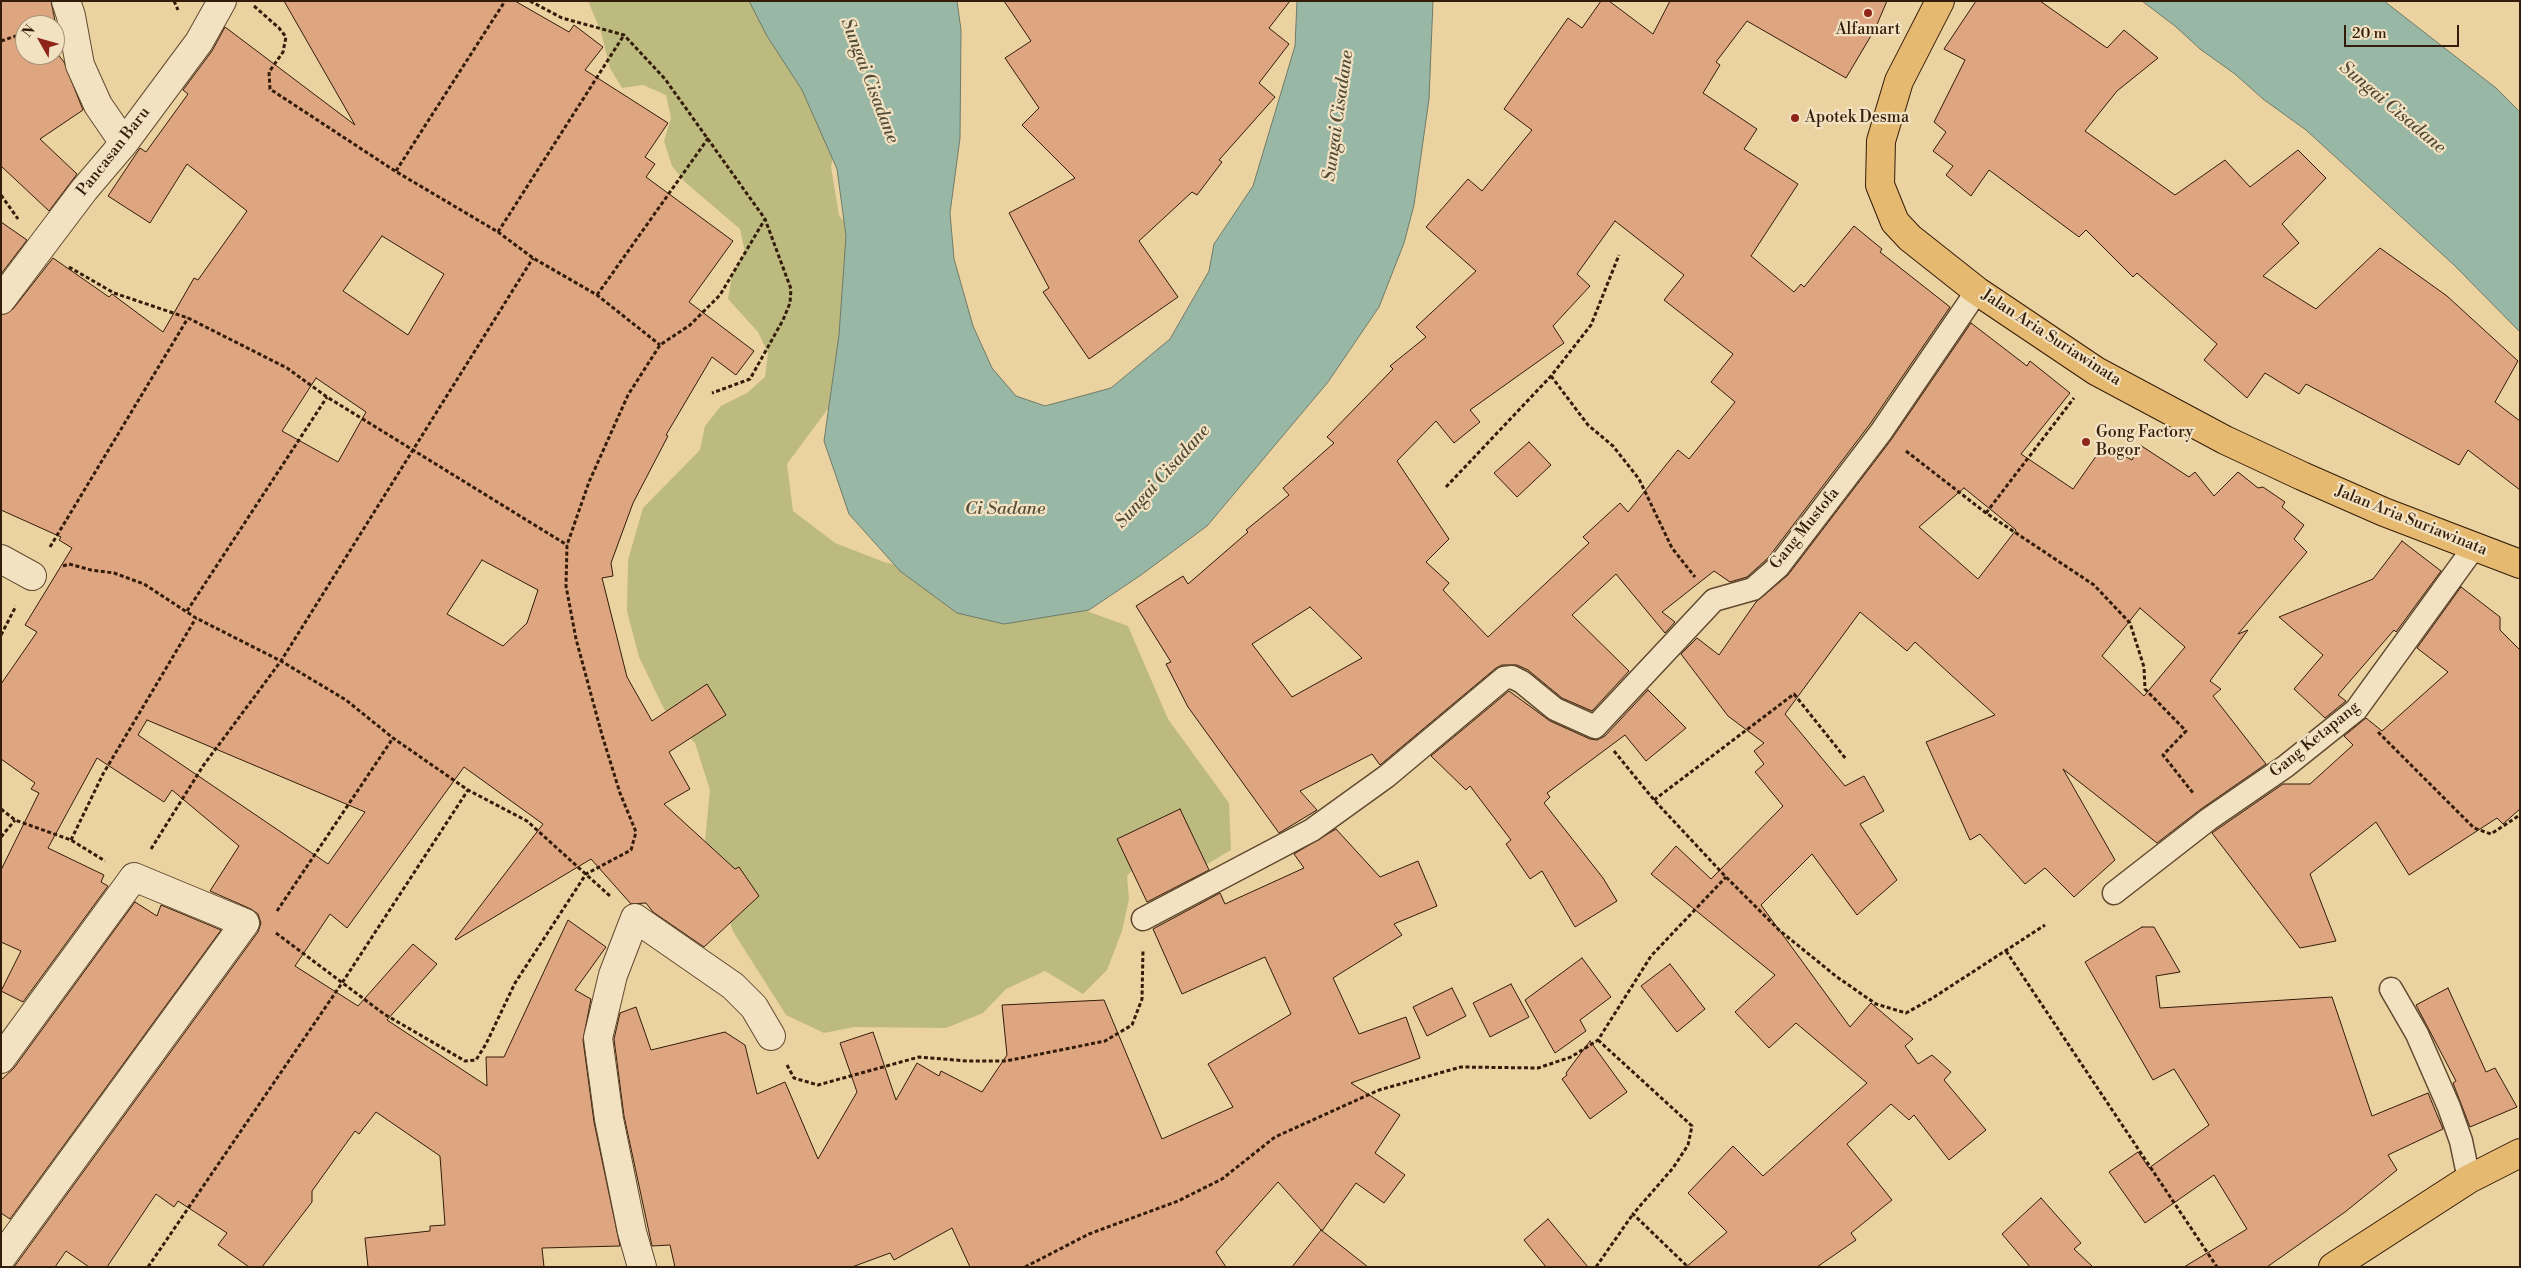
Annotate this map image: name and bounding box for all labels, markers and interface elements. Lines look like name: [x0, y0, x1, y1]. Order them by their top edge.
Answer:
marker: Alfamart: [1862, 7, 1874, 19]
north arrow: [15, 15, 65, 65]
water label: Sungai Cisadane: [835, 15, 903, 147]
scale bar: [2346, 15, 2461, 47]
place label: Alfamart: [1836, 20, 1900, 40]
text: N: [18, 21, 39, 41]
text: 20 m: [2352, 24, 2387, 43]
water label: Sungai Cisadane: [1319, 49, 1359, 183]
water label: Sungai Cisadane: [2334, 57, 2450, 159]
street label: Pancasan Baru: [73, 104, 155, 200]
place label: Apotek Desma: [1805, 108, 1909, 128]
marker: Apotek Desma: [1789, 112, 1801, 124]
street label: Jalan Aria Suriawinata: [1978, 286, 2124, 390]
water label: Sungai Cisadane: [1111, 421, 1215, 533]
place label: Gong Factory Bogor: [2096, 423, 2193, 461]
marker: Gong Factory Bogor: [2080, 436, 2092, 448]
street label: Jalan Aria Suriawinata: [2332, 482, 2490, 560]
street label: Gang Mustofa: [1766, 484, 1844, 574]
water label: Ci Sadane: [965, 499, 1045, 521]
street label: Gang Ketapang: [2266, 698, 2364, 782]

